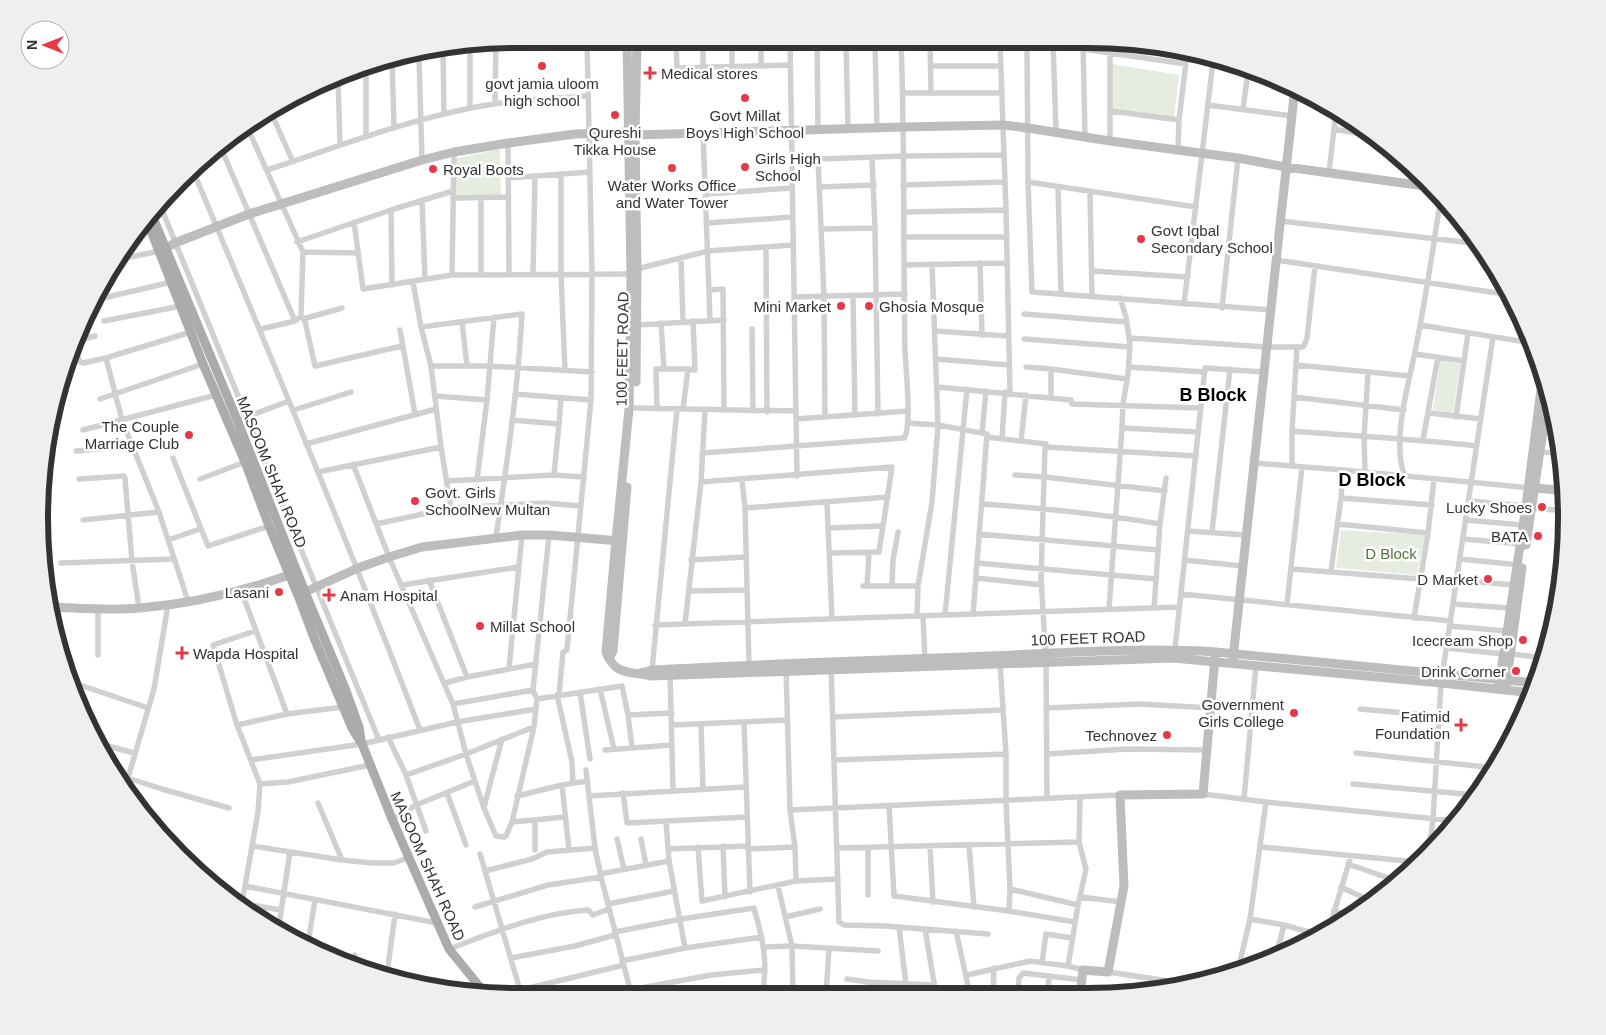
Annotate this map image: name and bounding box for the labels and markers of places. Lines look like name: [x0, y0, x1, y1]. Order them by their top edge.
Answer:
marker: govt jamia uloom high school: [536, 60, 548, 72]
place label: Medical stores: [661, 65, 758, 82]
marker: Medical stores: [643, 66, 657, 80]
place label: govt jamia uloom high school: [485, 75, 599, 109]
marker: Govt Millat Boys High School: [739, 92, 751, 104]
place label: Govt Millat Boys High School: [686, 107, 804, 141]
marker: Qureshi Tikka House: [609, 109, 621, 121]
place label: Qureshi Tikka House: [574, 124, 656, 158]
place label: Girls High School: [755, 150, 821, 184]
place label: Royal Boots: [443, 161, 524, 178]
marker: Girls High School: [739, 161, 751, 173]
marker: Water Works Office and Water Tower: [666, 162, 678, 174]
marker: Royal Boots: [427, 163, 439, 175]
place label: Water Works Office and Water Tower: [608, 177, 736, 211]
place label: Govt Iqbal Secondary School: [1151, 222, 1273, 256]
marker: Govt Iqbal Secondary School: [1135, 233, 1147, 245]
place label: Mini Market: [753, 298, 832, 315]
place label: Ghosia Mosque: [879, 298, 984, 315]
marker: Mini Market: [835, 300, 847, 312]
marker: Ghosia Mosque: [863, 300, 875, 312]
place label: The Couple Marriage Club: [85, 418, 179, 452]
marker: The Couple Marriage Club: [183, 429, 195, 441]
place label: Govt. Girls SchoolNew Multan: [425, 484, 550, 518]
marker: Govt. Girls SchoolNew Multan: [409, 495, 421, 507]
place label: Lucky Shoes: [1446, 499, 1532, 516]
marker: Lucky Shoes: [1536, 501, 1548, 513]
place label: BATA: [1491, 528, 1528, 545]
marker: BATA: [1532, 530, 1544, 542]
place label: D Market: [1417, 571, 1479, 588]
marker: D Market: [1482, 573, 1494, 585]
place label: Lasani: [225, 584, 269, 601]
marker: Lasani: [273, 586, 285, 598]
place label: Anam Hospital: [340, 587, 438, 604]
marker: Anam Hospital: [322, 588, 336, 602]
place label: Millat School: [490, 618, 575, 635]
marker: Millat School: [474, 620, 486, 632]
place label: Icecream Shop: [1412, 632, 1513, 649]
marker: Icecream Shop: [1517, 634, 1529, 646]
place label: Wapda Hospital: [193, 645, 298, 662]
marker: Wapda Hospital: [175, 646, 189, 660]
place label: Drink Corner: [1421, 663, 1506, 680]
marker: Drink Corner: [1510, 665, 1522, 677]
place label: Government Girls College: [1198, 696, 1285, 730]
marker: Government Girls College: [1288, 707, 1300, 719]
place label: Fatimid Foundation: [1375, 708, 1450, 742]
marker: Fatimid Foundation: [1454, 718, 1468, 732]
place label: Technovez: [1085, 727, 1157, 744]
marker: Technovez: [1161, 729, 1173, 741]

